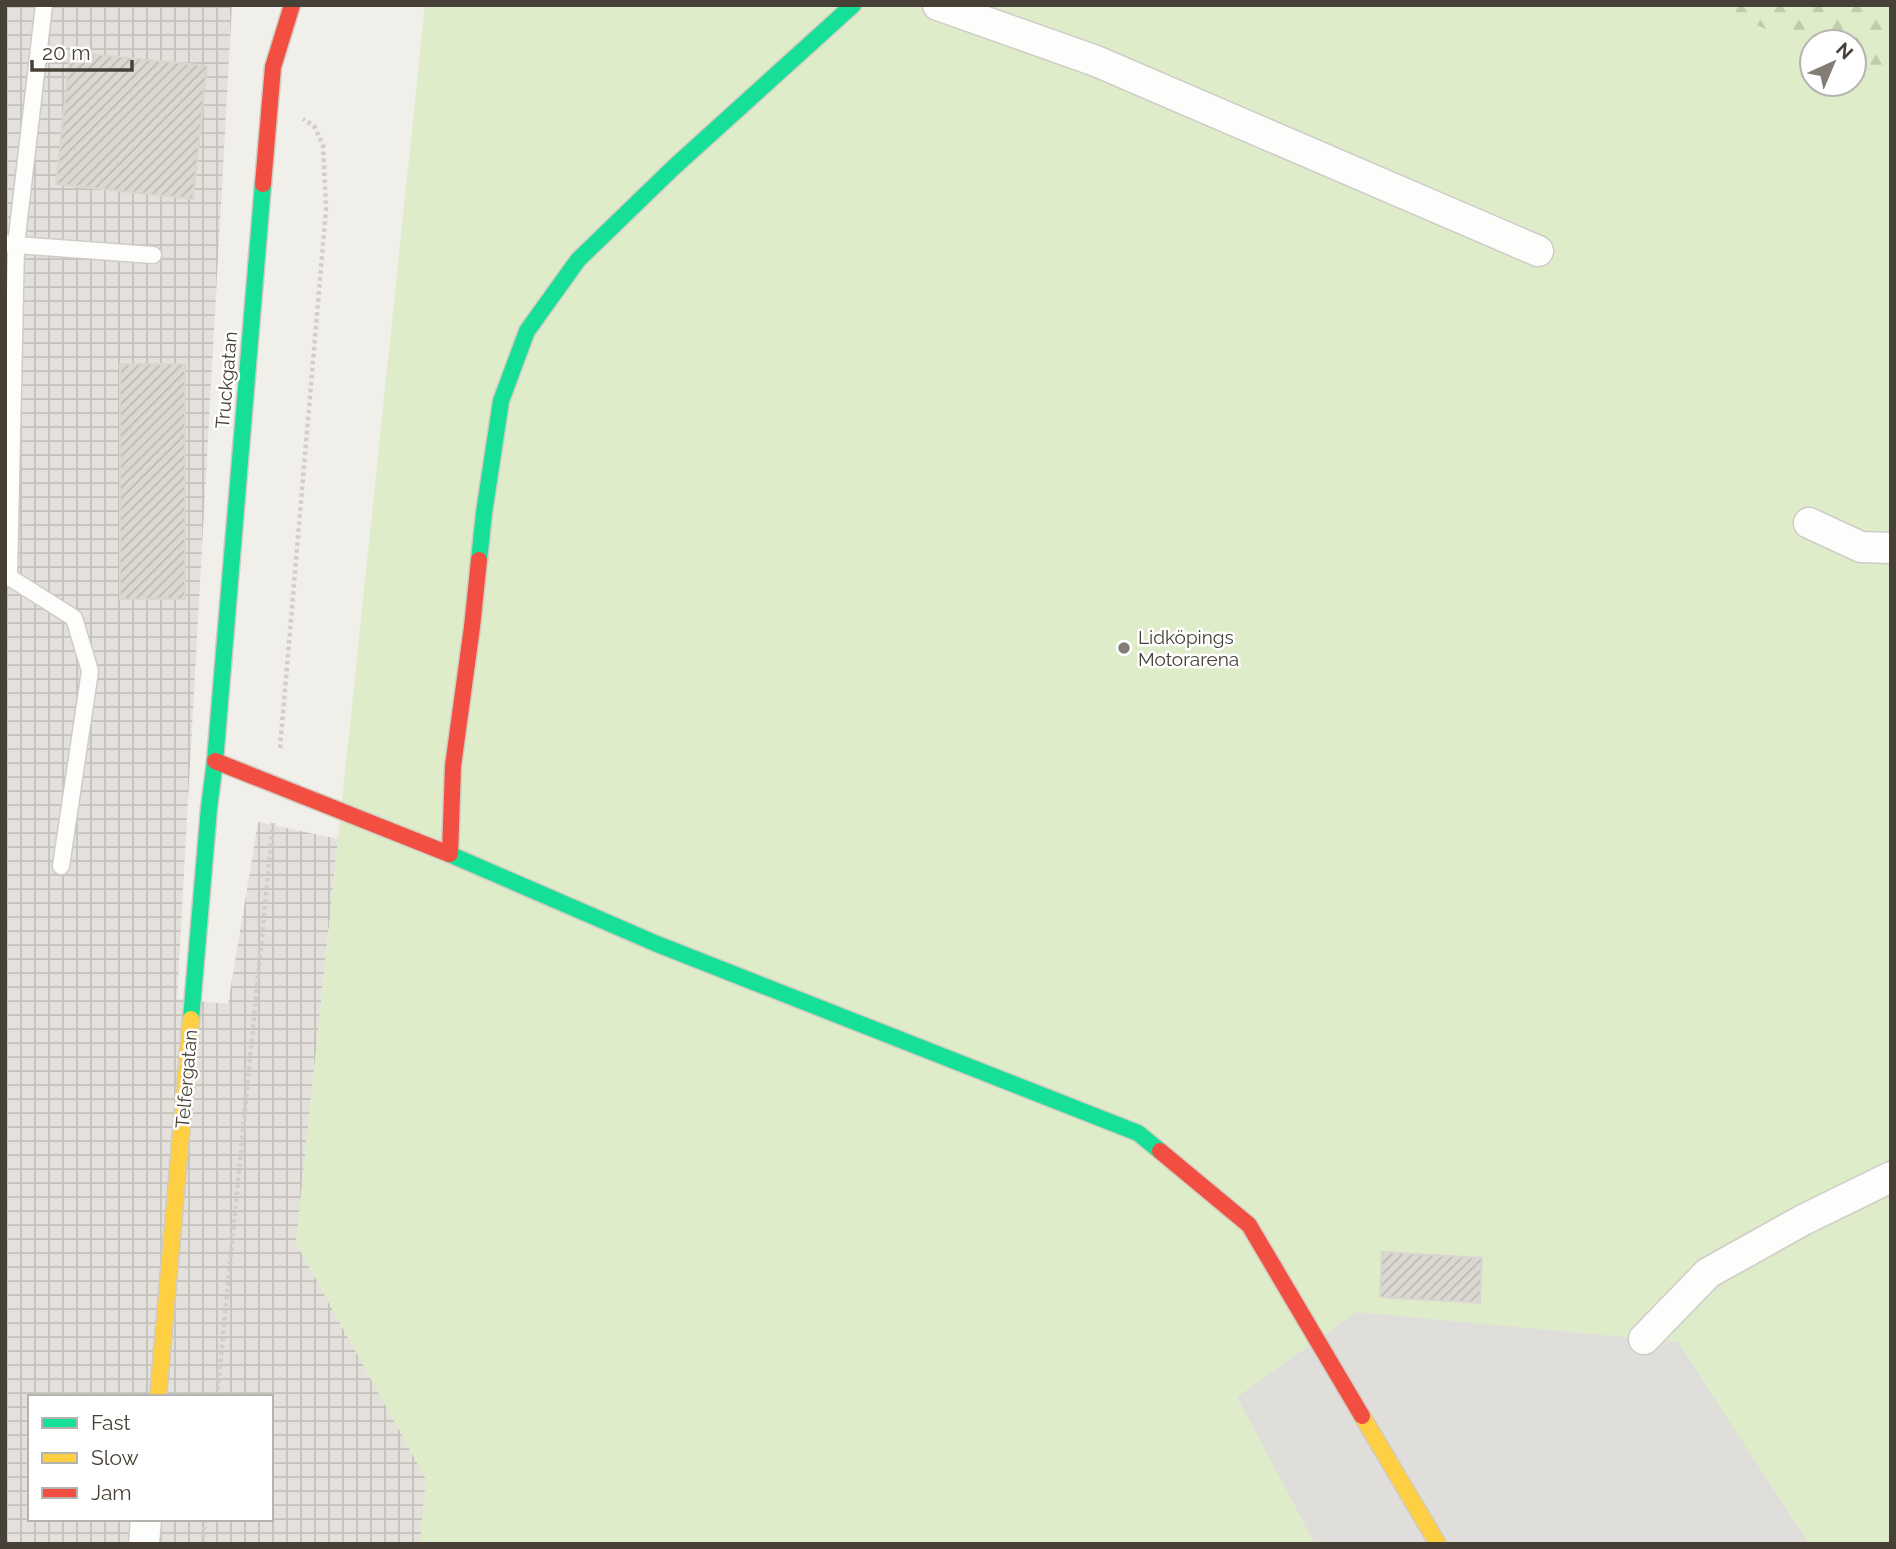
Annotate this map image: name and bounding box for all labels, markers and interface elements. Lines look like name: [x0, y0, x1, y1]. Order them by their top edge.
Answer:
scale bar: [32, 28, 131, 72]
north arrow: [1798, 28, 1868, 98]
text: N: [1832, 38, 1858, 64]
text: 20 m: [42, 40, 90, 65]
street label: Truckgatan: [211, 330, 241, 430]
place label: Lidköpings Motorarena: [1138, 626, 1239, 670]
marker: Lidköpings Motorarena: [1116, 640, 1132, 656]
street label: Telfergatan: [171, 1029, 201, 1129]
legend: [28, 1395, 273, 1521]
text: Fast: [91, 1410, 131, 1435]
text: Slow: [91, 1445, 139, 1470]
text: Jam: [91, 1480, 132, 1505]

